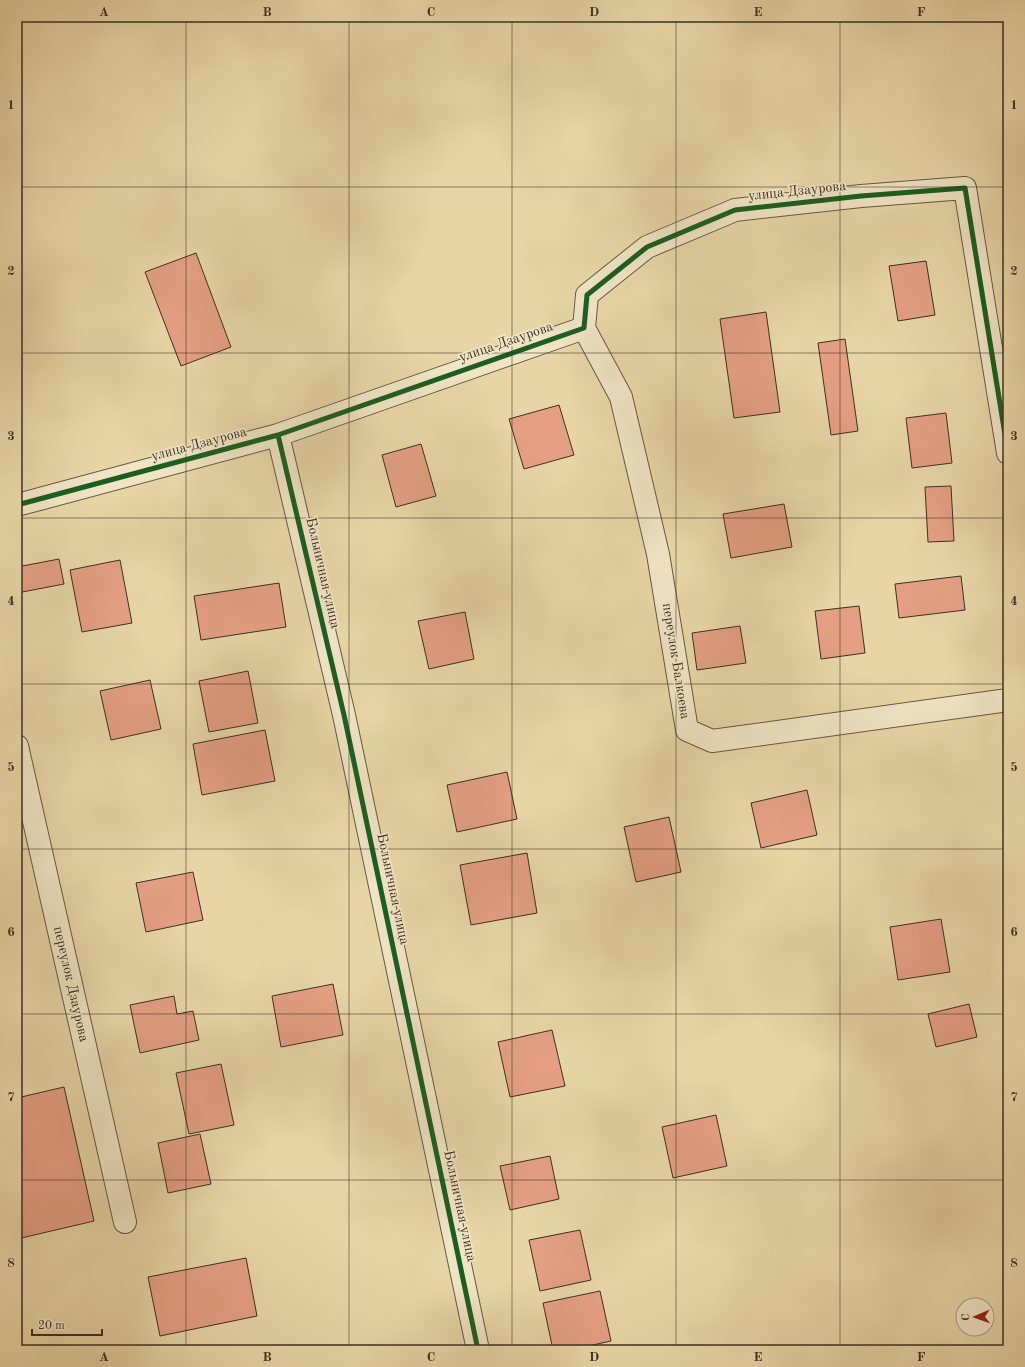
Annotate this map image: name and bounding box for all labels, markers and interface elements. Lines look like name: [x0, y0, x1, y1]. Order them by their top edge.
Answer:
text: A: [99, 6, 109, 19]
text: B: [262, 6, 272, 19]
text: C: [427, 6, 435, 19]
text: D: [589, 6, 599, 19]
text: E: [754, 6, 763, 19]
text: F: [917, 6, 926, 19]
text: 1: [7, 99, 15, 112]
text: 1: [1010, 99, 1018, 112]
street label: улица Дзаурова: [747, 179, 847, 203]
text: 2: [7, 265, 15, 278]
text: 2: [1010, 265, 1018, 278]
street label: улица Дзаурова: [457, 319, 555, 365]
street label: улица Дзаурова: [150, 424, 248, 463]
text: 3: [7, 430, 15, 443]
text: 3: [1010, 430, 1018, 443]
street label: Больничная улица: [303, 516, 343, 630]
text: 4: [7, 595, 15, 608]
text: 4: [1010, 595, 1018, 608]
street label: переулок Балкоева: [660, 602, 692, 720]
text: 5: [7, 761, 15, 774]
text: 5: [1010, 761, 1018, 774]
street label: Больничная улица: [374, 832, 412, 946]
street label: переулок Дзаурова: [51, 925, 91, 1043]
text: 6: [7, 926, 15, 939]
text: 6: [1010, 926, 1018, 939]
text: 7: [7, 1091, 15, 1104]
text: 7: [1010, 1091, 1018, 1104]
street label: Больничная улица: [441, 1149, 479, 1263]
text: 8: [7, 1257, 15, 1270]
text: 8: [1010, 1257, 1018, 1270]
north arrow: [955, 1297, 995, 1337]
scale bar: [32, 1311, 102, 1337]
text: С: [961, 1313, 972, 1321]
text: 20 m: [38, 1320, 65, 1332]
text: A: [99, 1351, 109, 1364]
text: B: [262, 1351, 272, 1364]
text: C: [427, 1351, 435, 1364]
text: D: [589, 1351, 599, 1364]
text: E: [754, 1351, 763, 1364]
text: F: [917, 1351, 926, 1364]

